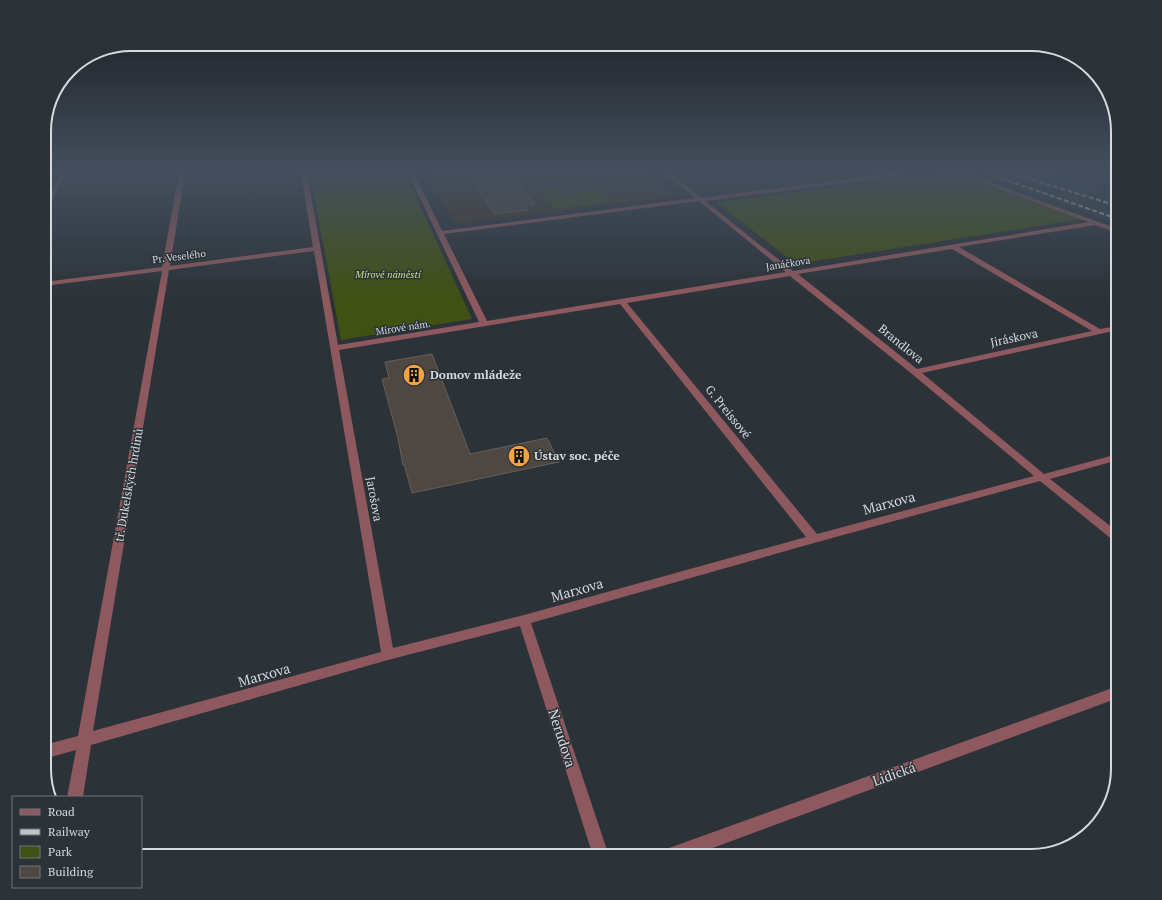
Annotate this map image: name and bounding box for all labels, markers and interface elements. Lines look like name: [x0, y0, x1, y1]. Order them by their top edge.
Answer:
street label: Pr. Veselého: [152, 247, 207, 266]
street label: Janáčkova: [765, 254, 811, 273]
park label: Mírové náměstí: [354, 268, 422, 281]
street label: Mírové nám.: [375, 317, 432, 338]
street label: Brandlova: [876, 321, 927, 366]
street label: Jiráskova: [989, 325, 1039, 350]
building icon: Domov mládeže: [401, 362, 427, 388]
place label: Domov mládeže: [430, 367, 522, 382]
street label: G. Preissové: [702, 382, 754, 441]
street label: tř. Dukelských hrdinů: [111, 427, 146, 543]
building icon: Ústav soc. péče: [506, 443, 532, 469]
place label: Ústav soc. péče: [534, 448, 620, 463]
street label: Jarošova: [363, 475, 386, 522]
street label: Marxova: [861, 486, 917, 519]
street label: Marxova: [549, 573, 605, 606]
street label: Marxova: [236, 658, 292, 691]
street label: Nerudova: [544, 706, 581, 769]
street label: Lidická: [870, 757, 918, 790]
legend: [12, 796, 142, 888]
text: Road: [48, 804, 75, 819]
text: Railway: [48, 824, 91, 839]
text: Park: [48, 844, 73, 859]
text: Building: [48, 864, 94, 879]

